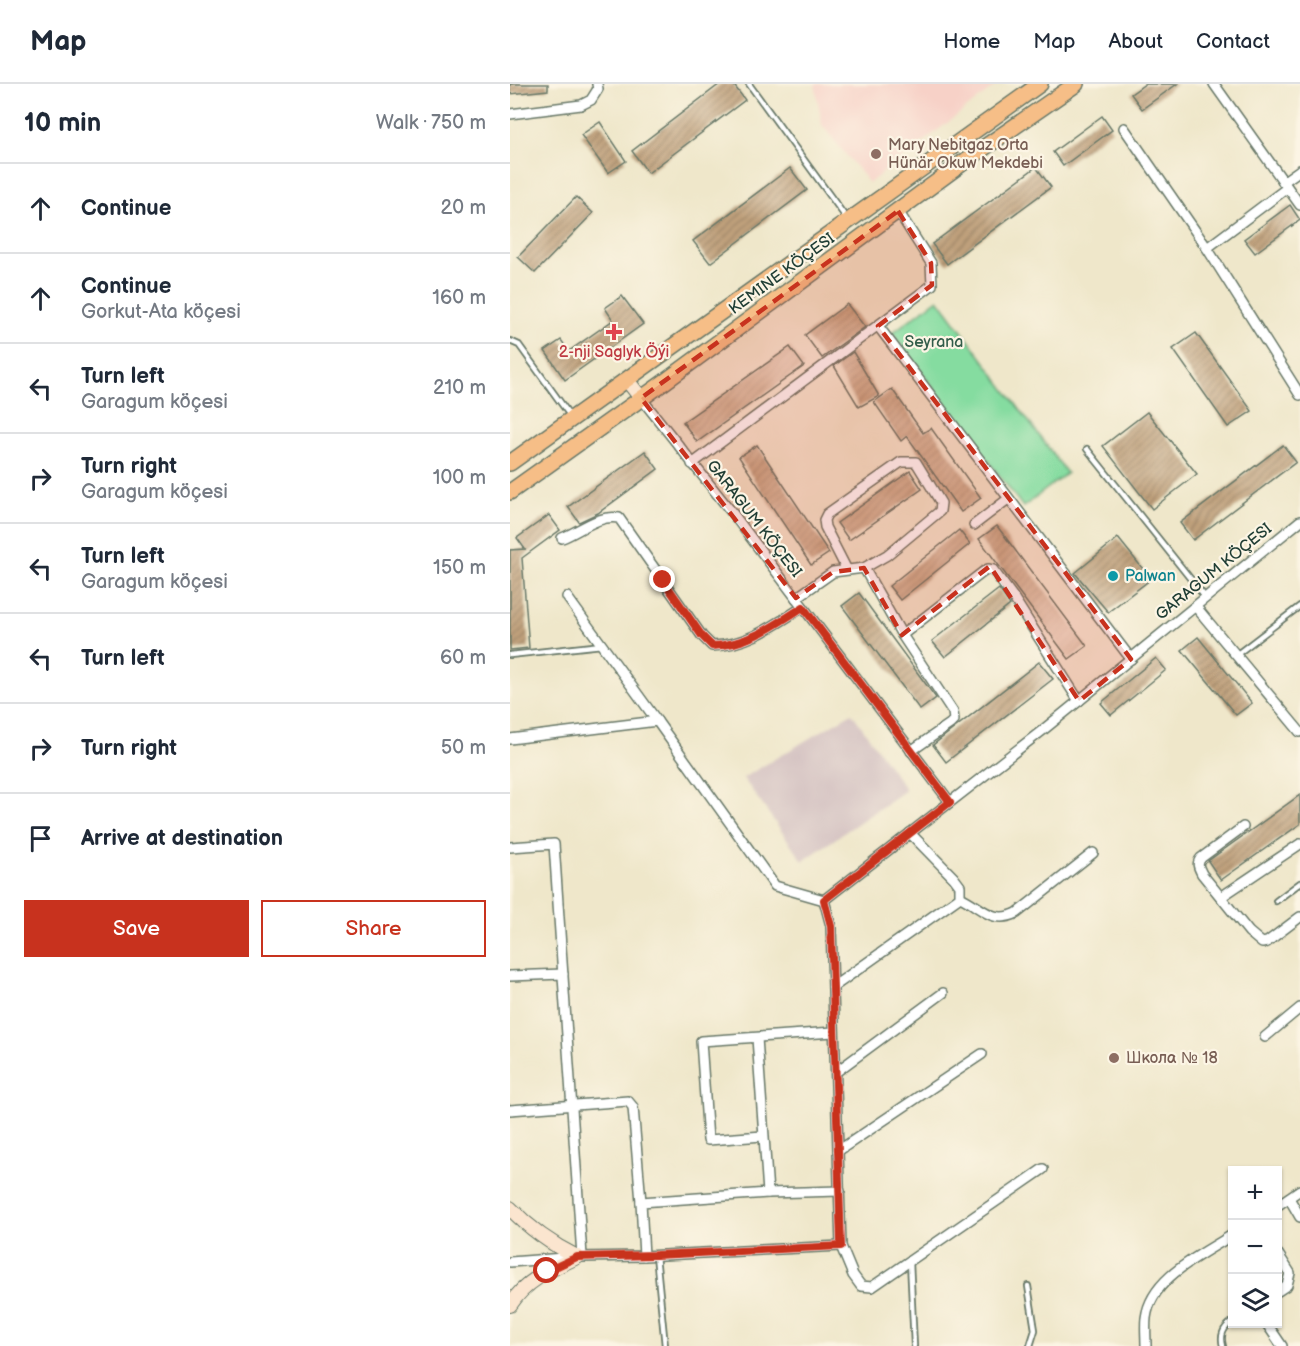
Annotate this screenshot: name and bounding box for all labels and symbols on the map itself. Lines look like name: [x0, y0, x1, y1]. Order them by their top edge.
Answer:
place label: Mary Nebitgaz Orta Hünär Okuw Mekdebi: [888, 136, 1043, 173]
marker: Mary Nebitgaz Orta Hünär Okuw Mekdebi: [869, 147, 883, 161]
street label: KEMINE KÖÇESI: [724, 228, 839, 319]
marker: 2-nji Saglyk Öýi: [605, 323, 623, 341]
park label: Seyrana: [905, 333, 963, 352]
place label: 2-nji Saglyk Öýi: [559, 341, 669, 362]
street label: GARAGUM KÖÇESI: [702, 455, 807, 581]
street label: GARAGUM KÖÇESI: [1151, 518, 1276, 625]
route end: [649, 566, 675, 592]
place label: Palwan: [1125, 567, 1176, 586]
marker: Palwan: [1106, 569, 1120, 583]
place label: Школа № 18: [1126, 1049, 1218, 1068]
marker: Школа № 18: [1107, 1051, 1121, 1065]
route start: [533, 1257, 559, 1283]

